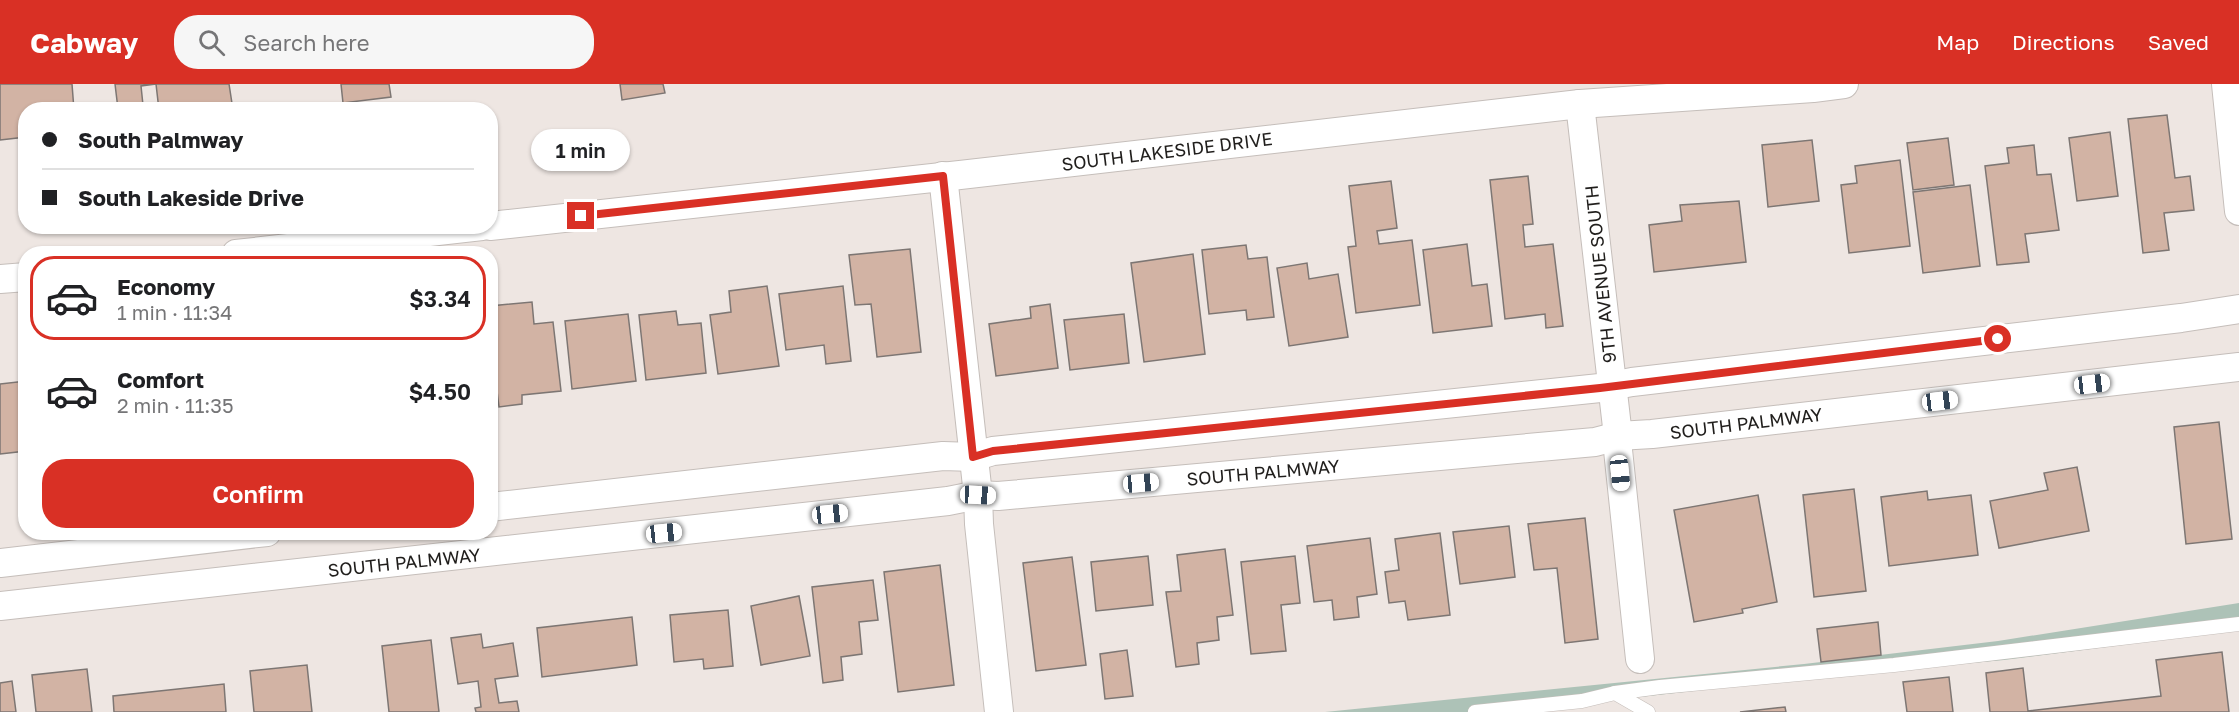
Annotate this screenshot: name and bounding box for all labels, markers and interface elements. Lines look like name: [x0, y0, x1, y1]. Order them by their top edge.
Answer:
search box: [174, 15, 594, 69]
text: Cabway: [30, 26, 138, 59]
icon: search: [195, 26, 228, 59]
text: Search here: [243, 29, 369, 56]
text: Map: [1936, 29, 1979, 55]
text: Directions: [2012, 29, 2115, 55]
text: Saved: [2148, 29, 2209, 55]
text: South Palmway: [78, 126, 244, 153]
street label: SOUTH LAKESIDE DRIVE: [1060, 127, 1274, 175]
callout: 1 min: [532, 129, 630, 171]
text: 1 min: [555, 138, 606, 162]
text: South Lakeside Drive: [78, 184, 304, 211]
street label: 9TH AVENUE SOUTH: [1580, 184, 1620, 364]
route end: [567, 202, 594, 229]
icon: car: [45, 271, 99, 325]
text: Economy: [117, 273, 215, 300]
text: $3.34: [409, 285, 471, 312]
text: 1 min · 11:34: [117, 300, 232, 324]
route start: [1984, 325, 2011, 352]
icon: car: [45, 364, 99, 418]
text: Comfort: [117, 366, 204, 393]
car: [2073, 373, 2111, 395]
text: $4.50: [409, 378, 471, 405]
car: [1921, 390, 1959, 412]
text: 2 min · 11:35: [117, 393, 234, 417]
street label: SOUTH PALMWAY: [1669, 403, 1824, 443]
street label: SOUTH PALMWAY: [1186, 454, 1341, 490]
car: [1609, 454, 1631, 492]
button: Confirm: [42, 459, 474, 528]
car: [1122, 472, 1160, 494]
car: [960, 485, 996, 505]
car: [811, 503, 849, 525]
car: [645, 522, 683, 544]
street label: SOUTH PALMWAY: [327, 543, 482, 581]

